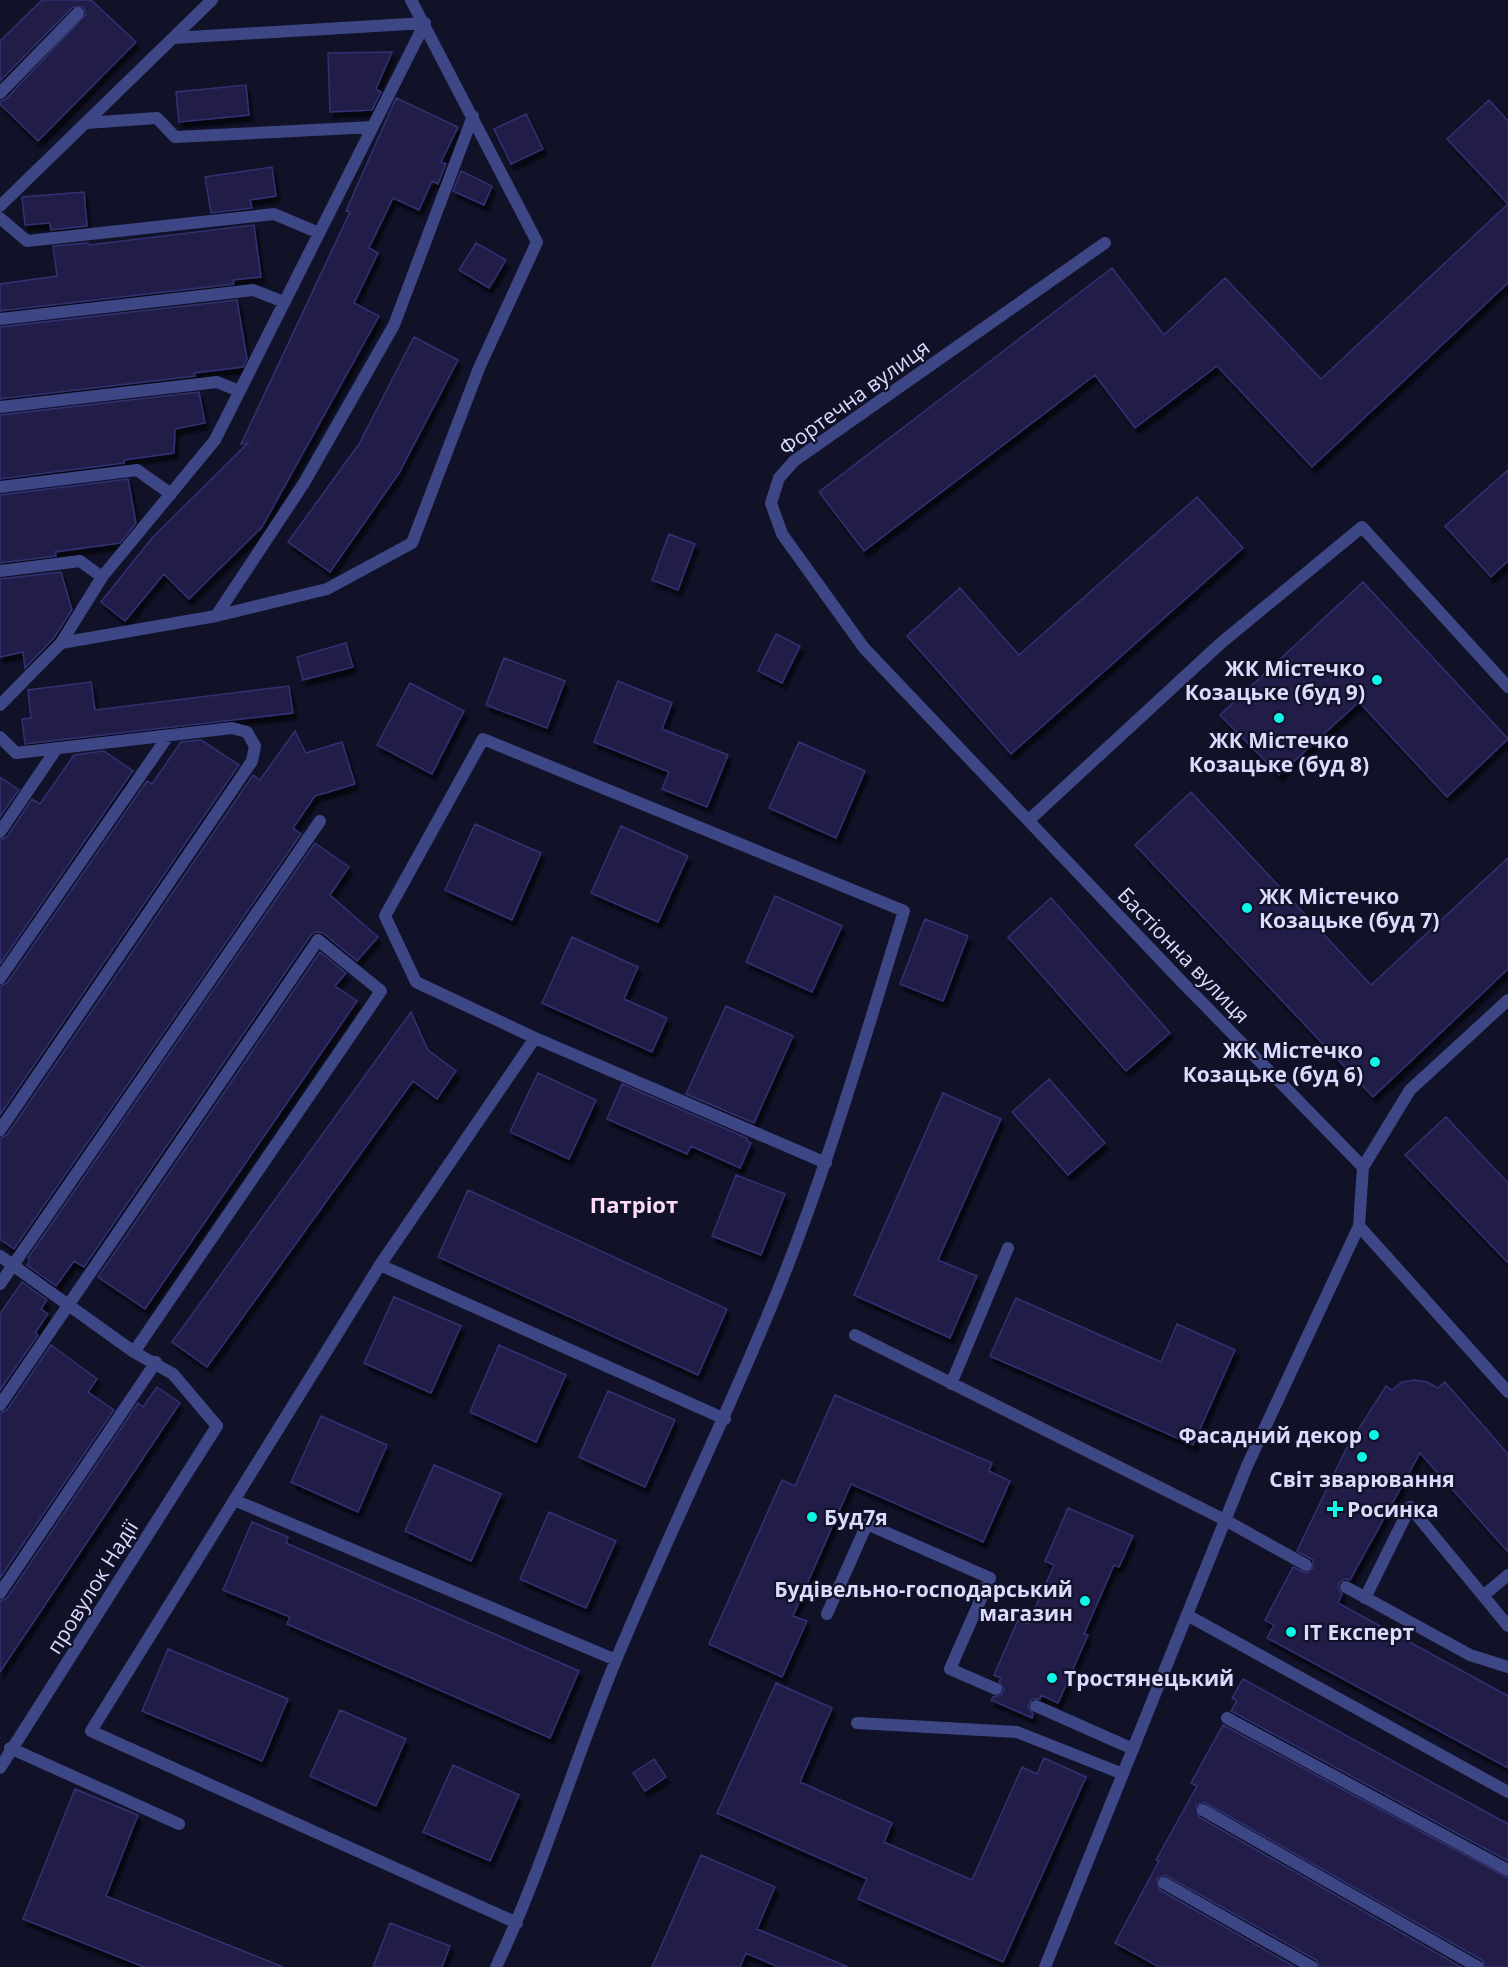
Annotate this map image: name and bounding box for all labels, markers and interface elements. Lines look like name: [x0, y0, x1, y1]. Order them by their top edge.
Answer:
street label: Фортечна вулиця: [773, 333, 935, 461]
place label: ЖК Містечко Козацьке (буд 9): [1185, 654, 1365, 706]
marker: ЖК Містечко Козацьке (буд 9): [1370, 673, 1384, 687]
marker: ЖК Містечко Козацьке (буд 8): [1272, 711, 1286, 725]
place label: ЖК Містечко Козацьке (буд 8): [1189, 726, 1369, 778]
street label: Бастіонна вулиця: [1112, 881, 1256, 1029]
place label: ЖК Містечко Козацьке (буд 7): [1259, 882, 1439, 934]
marker: ЖК Містечко Козацьке (буд 7): [1240, 901, 1254, 915]
place label: ЖК Містечко Козацьке (буд 6): [1183, 1036, 1363, 1088]
marker: ЖК Містечко Козацьке (буд 6): [1368, 1055, 1382, 1069]
district label: Патріот: [590, 1189, 678, 1219]
place label: Фасадний декор: [1179, 1421, 1362, 1449]
marker: Фасадний декор: [1367, 1428, 1381, 1442]
marker: Світ зварювання: [1355, 1450, 1369, 1464]
place label: Світ зварювання: [1269, 1465, 1455, 1493]
place label: Росинка: [1347, 1495, 1439, 1523]
marker: Росинка: [1328, 1502, 1342, 1516]
place label: Буд7я: [824, 1503, 888, 1531]
marker: Буд7я: [805, 1510, 819, 1524]
street label: провулок Надії: [40, 1515, 144, 1659]
place label: Будівельно-господарський магазин: [774, 1575, 1073, 1627]
marker: Будівельно-господарський магазин: [1078, 1594, 1092, 1608]
place label: IT Експерт: [1303, 1618, 1415, 1646]
marker: IT Експерт: [1284, 1625, 1298, 1639]
place label: Тростянецький: [1064, 1664, 1234, 1692]
marker: Тростянецький: [1045, 1671, 1059, 1685]

